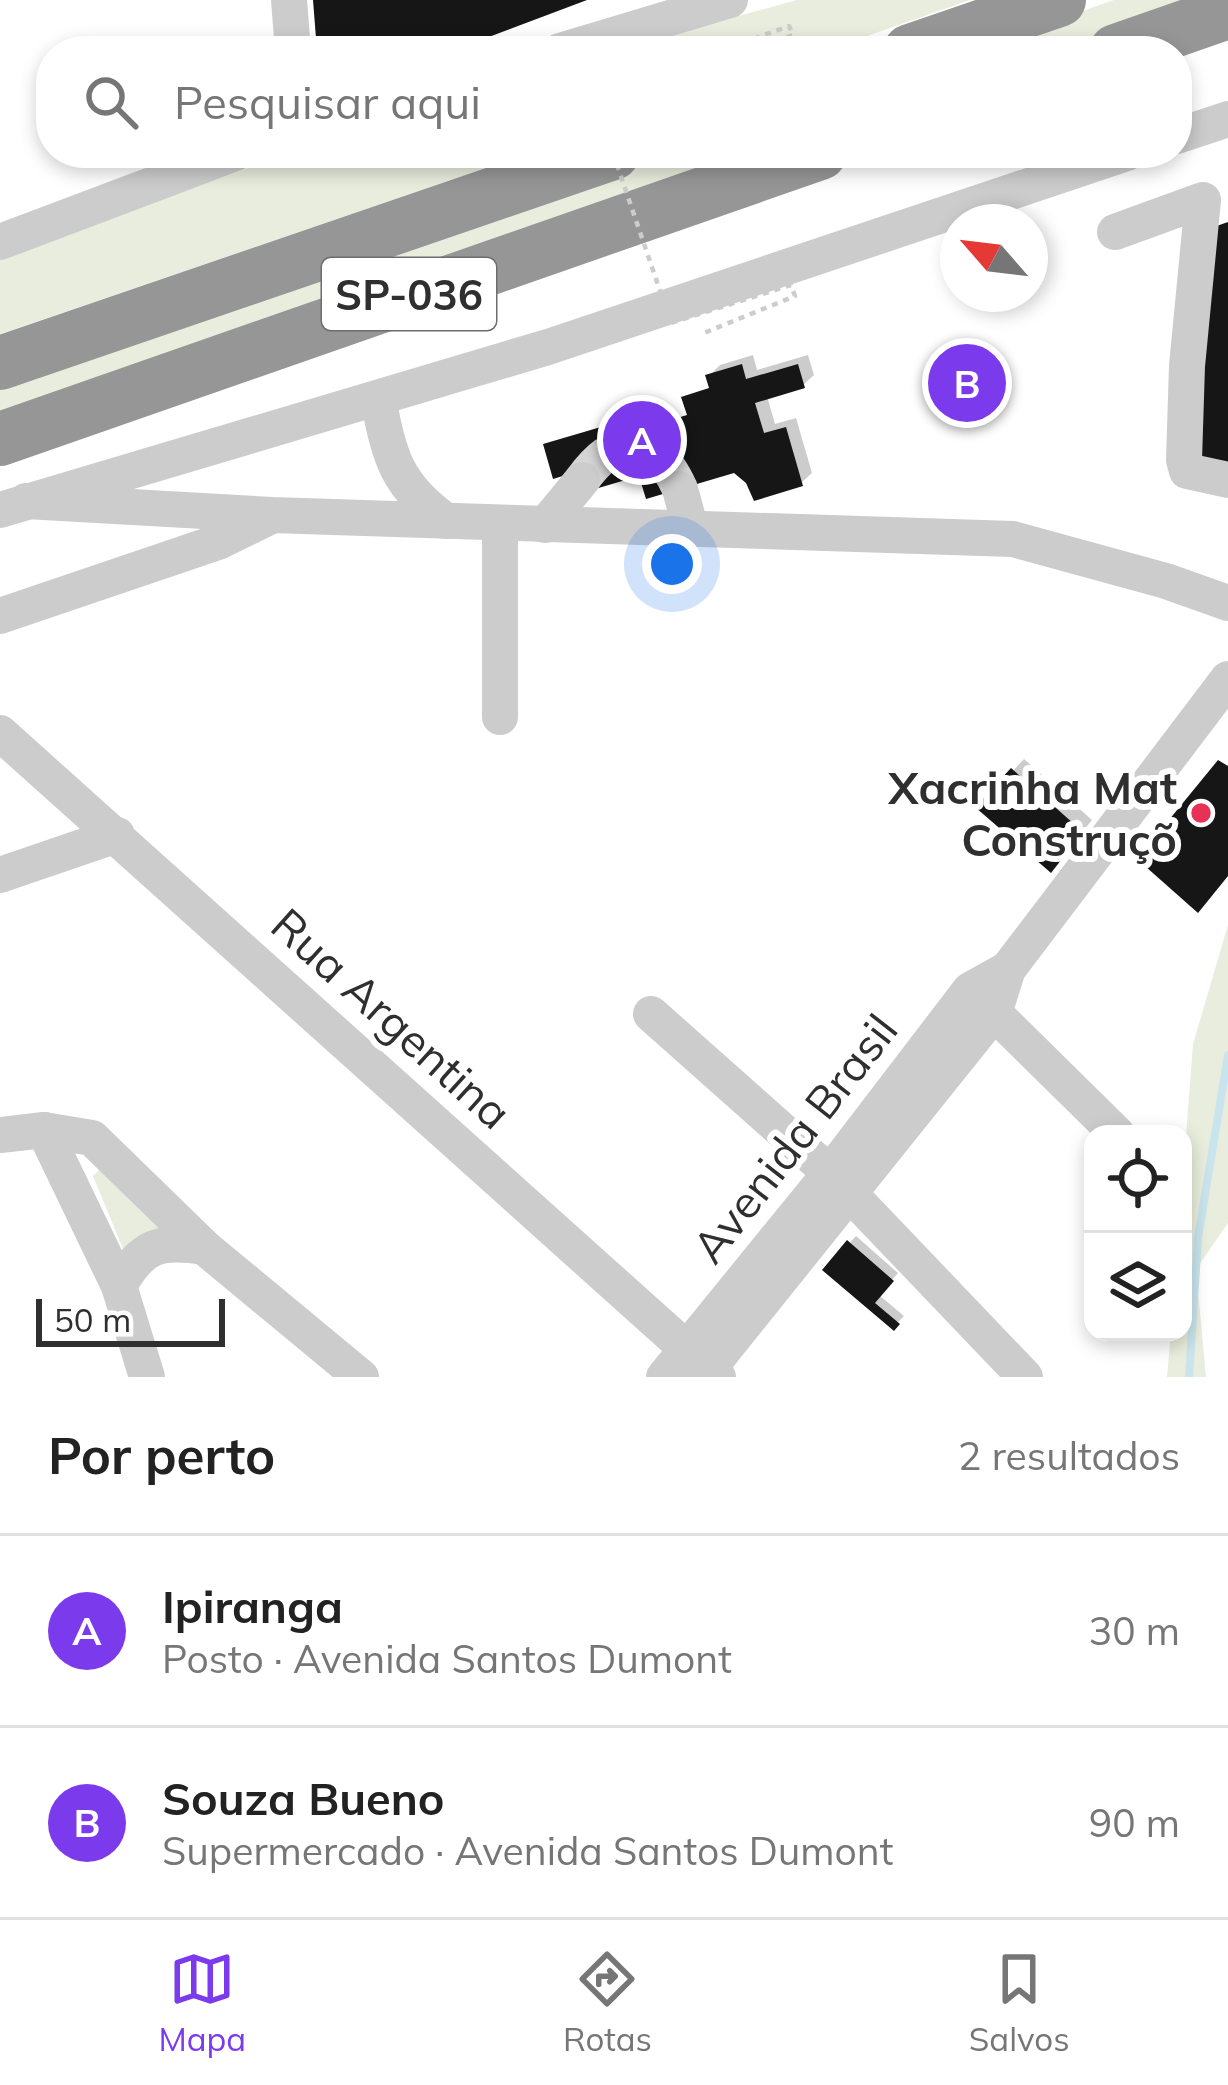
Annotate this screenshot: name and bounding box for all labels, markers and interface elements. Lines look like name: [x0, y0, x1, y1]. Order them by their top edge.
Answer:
search box: [36, 36, 1192, 168]
icon: search: [78, 69, 144, 135]
text: Pesquisar aqui: [174, 74, 481, 130]
north arrow: [940, 204, 1048, 312]
road number: SP-036: [322, 258, 496, 330]
pin: B: [928, 338, 1006, 428]
pin: A: [603, 395, 681, 485]
your location: [642, 534, 702, 594]
place label: Xacrinha Mat Construçõ: [887, 759, 1177, 867]
marker: Xacrinha Mat Construçõ: [1188, 800, 1214, 826]
street label: Rua Argentina: [261, 896, 523, 1140]
street label: Avenida Brasil: [680, 1002, 908, 1274]
map controls: [1084, 1125, 1192, 1341]
button: locate: [1084, 1125, 1192, 1233]
button: layers: [1084, 1233, 1192, 1341]
scale bar: [36, 1293, 225, 1346]
text: 50 m: [54, 1299, 131, 1340]
text: Por perto: [48, 1423, 275, 1487]
text: 2 resultados: [958, 1431, 1180, 1480]
text: Ipiranga: [162, 1578, 343, 1634]
text: A: [72, 1606, 102, 1655]
text: 30 m: [1089, 1606, 1180, 1655]
text: Posto · Avenida Santos Dumont: [162, 1634, 732, 1683]
text: Souza Bueno: [162, 1770, 444, 1826]
text: B: [74, 1798, 100, 1847]
text: 90 m: [1089, 1798, 1180, 1847]
text: Supermercado · Avenida Santos Dumont: [162, 1826, 893, 1875]
tab: Mapa: [158, 1946, 246, 2059]
tab: Rotas: [563, 1946, 652, 2059]
tab: Salvos: [969, 1946, 1070, 2059]

